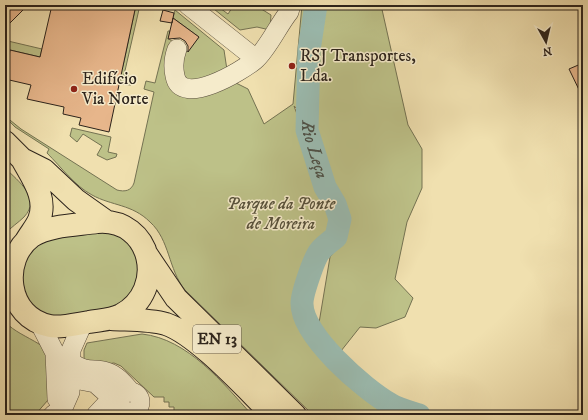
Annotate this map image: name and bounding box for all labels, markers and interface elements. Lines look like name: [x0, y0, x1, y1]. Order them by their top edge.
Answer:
north arrow: [526, 22, 566, 62]
text: N: [542, 43, 553, 58]
place label: RSJ Transportes, Lda.: [300, 45, 416, 87]
marker: RSJ Transportes, Lda.: [287, 61, 297, 71]
place label: Edifício Via Norte: [81, 68, 149, 110]
marker: Edifício Via Norte: [69, 84, 79, 94]
water label: Rio Leça: [296, 119, 333, 182]
park label: Parque da Ponte de Moreira: [227, 193, 336, 235]
road number: EN 13: [193, 325, 241, 353]

